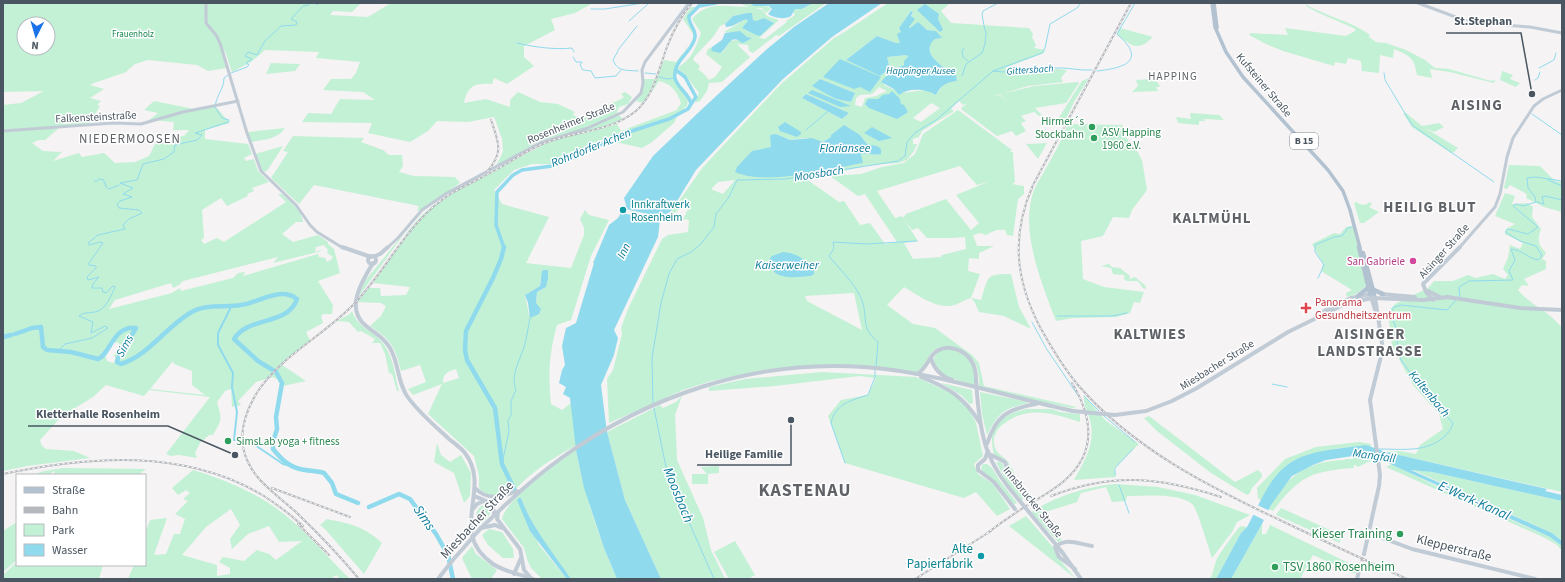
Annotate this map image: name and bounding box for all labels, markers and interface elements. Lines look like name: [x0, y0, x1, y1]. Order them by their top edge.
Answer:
callout: St.Stephan: [1446, 9, 1521, 33]
text: St.Stephan: [1454, 13, 1512, 30]
north arrow: [16, 16, 56, 56]
park label: Frauenholz: [112, 28, 154, 41]
text: N: [31, 38, 39, 53]
street label: Kufsteiner Straße: [1233, 50, 1296, 121]
water label: Gittersbach: [1006, 61, 1054, 79]
water label: Happinger Ausee: [886, 64, 956, 78]
district label: HAPPING: [1148, 69, 1198, 84]
district label: AISING: [1450, 95, 1503, 116]
street label: Rosenheimer Straße: [525, 98, 617, 147]
street label: Falkensteinstraße: [55, 107, 138, 127]
place label: Hirmer´s Stockbahn: [1035, 114, 1084, 142]
marker: Hirmer´s Stockbahn: [1087, 122, 1097, 132]
water label: Rohrdorfer Achen: [548, 124, 634, 172]
place label: ASV Happing 1960 e.V.: [1102, 125, 1161, 153]
district label: NIEDERMOOSEN: [79, 130, 181, 148]
marker: ASV Happing 1960 e.V.: [1089, 133, 1099, 143]
road number: B 15: [1290, 133, 1318, 149]
water label: Floriansee: [820, 140, 871, 157]
water label: Moosbach: [793, 162, 845, 186]
place label: Innkraftwerk Rosenheim: [631, 197, 690, 225]
district label: HEILIG BLUT: [1383, 197, 1477, 218]
marker: Innkraftwerk Rosenheim: [618, 205, 628, 215]
district label: KALTMÜHL: [1172, 208, 1252, 229]
street label: Aisinger Straße: [1415, 220, 1473, 282]
water label: Inn: [613, 240, 635, 262]
place label: San Gabriele: [1347, 254, 1406, 269]
marker: San Gabriele: [1408, 256, 1418, 266]
water label: Kaiserweiher: [755, 257, 820, 274]
place label: Panorama Gesundheitszentrum: [1315, 295, 1411, 323]
marker: Panorama Gesundheitszentrum: [1300, 302, 1312, 314]
district label: KALTWIES: [1113, 324, 1187, 345]
district label: AISINGER LANDSTRASSE: [1317, 324, 1423, 362]
water label: Sims: [112, 332, 138, 360]
street label: Miesbacher Straße: [1177, 336, 1257, 394]
water label: Kaltenbach: [1404, 367, 1454, 421]
callout: Kletterhalle Rosenheim: [28, 402, 168, 426]
text: Kletterhalle Rosenheim: [36, 406, 160, 423]
place label: SimsLab yoga + fitness: [236, 434, 340, 449]
marker: SimsLab yoga + fitness: [223, 436, 233, 446]
callout: Heilige Familie: [697, 441, 791, 465]
water label: Mangfall: [1351, 445, 1397, 467]
text: Heilige Familie: [705, 446, 783, 463]
street label: Innsbrucker Straße: [1000, 463, 1067, 541]
water label: Moosbach: [658, 464, 698, 526]
legend: [16, 474, 146, 566]
water label: E-Werk-Kanal: [1435, 476, 1514, 526]
street label: Miesbacher Straße: [436, 477, 518, 563]
district label: KASTENAU: [759, 478, 851, 503]
text: Straße: [52, 482, 85, 499]
water label: Sims: [408, 501, 440, 535]
text: Bahn: [52, 502, 78, 519]
text: Park: [52, 522, 74, 539]
place label: Kieser Training: [1312, 525, 1392, 543]
marker: Kieser Training: [1395, 529, 1405, 539]
street label: Klepperstraße: [1415, 530, 1493, 566]
place label: Alte Papierfabrik: [907, 540, 974, 573]
text: Wasser: [52, 542, 88, 559]
marker: Alte Papierfabrik: [976, 551, 986, 561]
place label: TSV 1860 Rosenheim: [1283, 558, 1395, 576]
marker: TSV 1860 Rosenheim: [1270, 562, 1280, 572]

